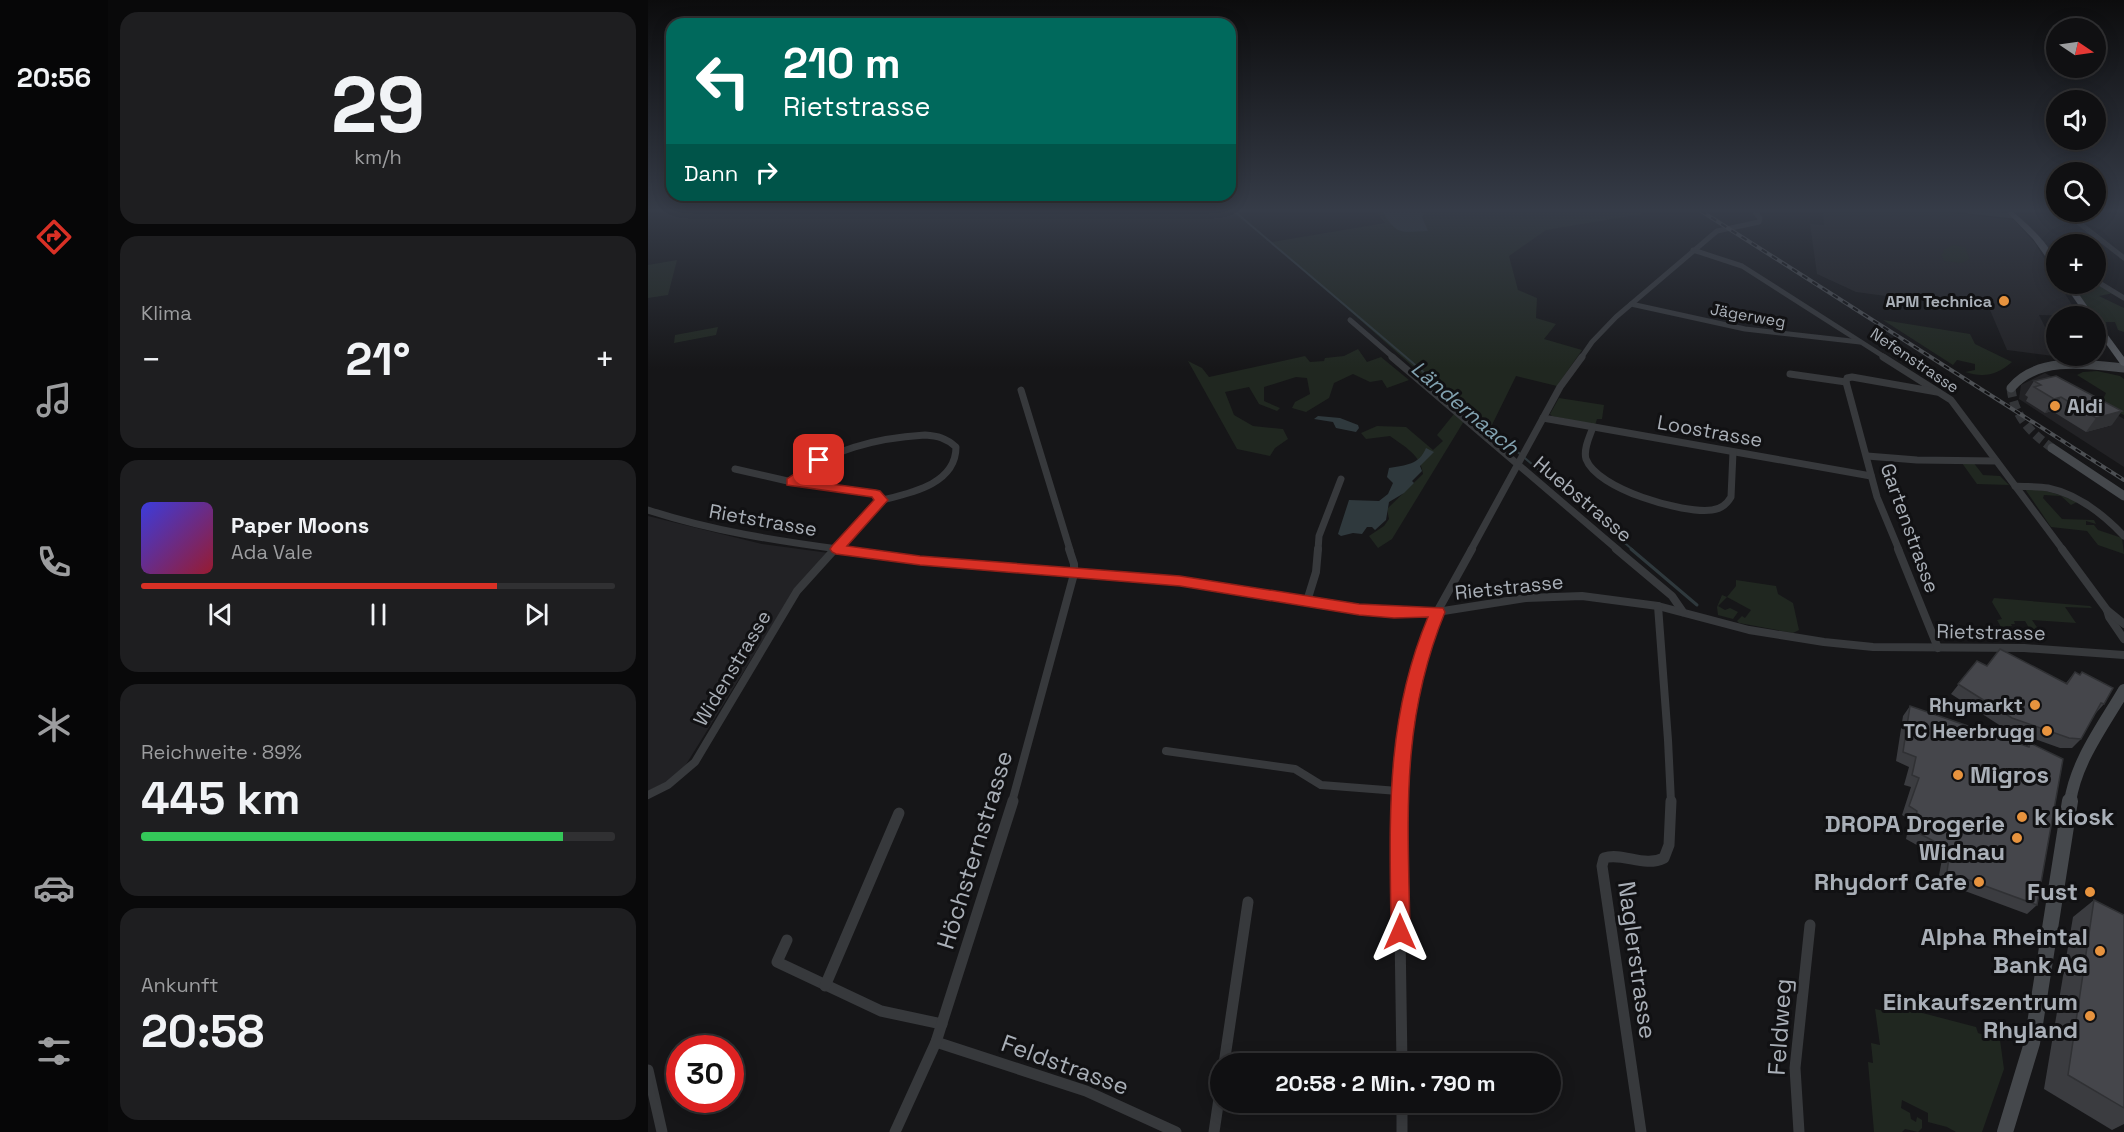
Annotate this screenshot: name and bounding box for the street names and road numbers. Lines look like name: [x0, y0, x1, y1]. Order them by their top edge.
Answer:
street label: Jägerweg: [1709, 299, 1787, 332]
street label: Nefenstrasse: [1866, 323, 1963, 398]
street label: Loostrasse: [1655, 409, 1765, 453]
street label: Huebstrasse: [1528, 450, 1638, 548]
street label: Gartenstrasse: [1874, 460, 1946, 596]
street label: Rietstrasse: [707, 498, 819, 542]
street label: Rietstrasse: [1453, 568, 1565, 606]
street label: Widenstrasse: [687, 605, 777, 731]
street label: Rietstrasse: [1936, 618, 2046, 646]
street label: Höchsternstrasse: [930, 747, 1019, 953]
street label: Naglerstrasse: [1611, 879, 1664, 1041]
street label: Feldweg: [1761, 978, 1798, 1076]
street label: Feldstrasse: [997, 1027, 1133, 1102]

